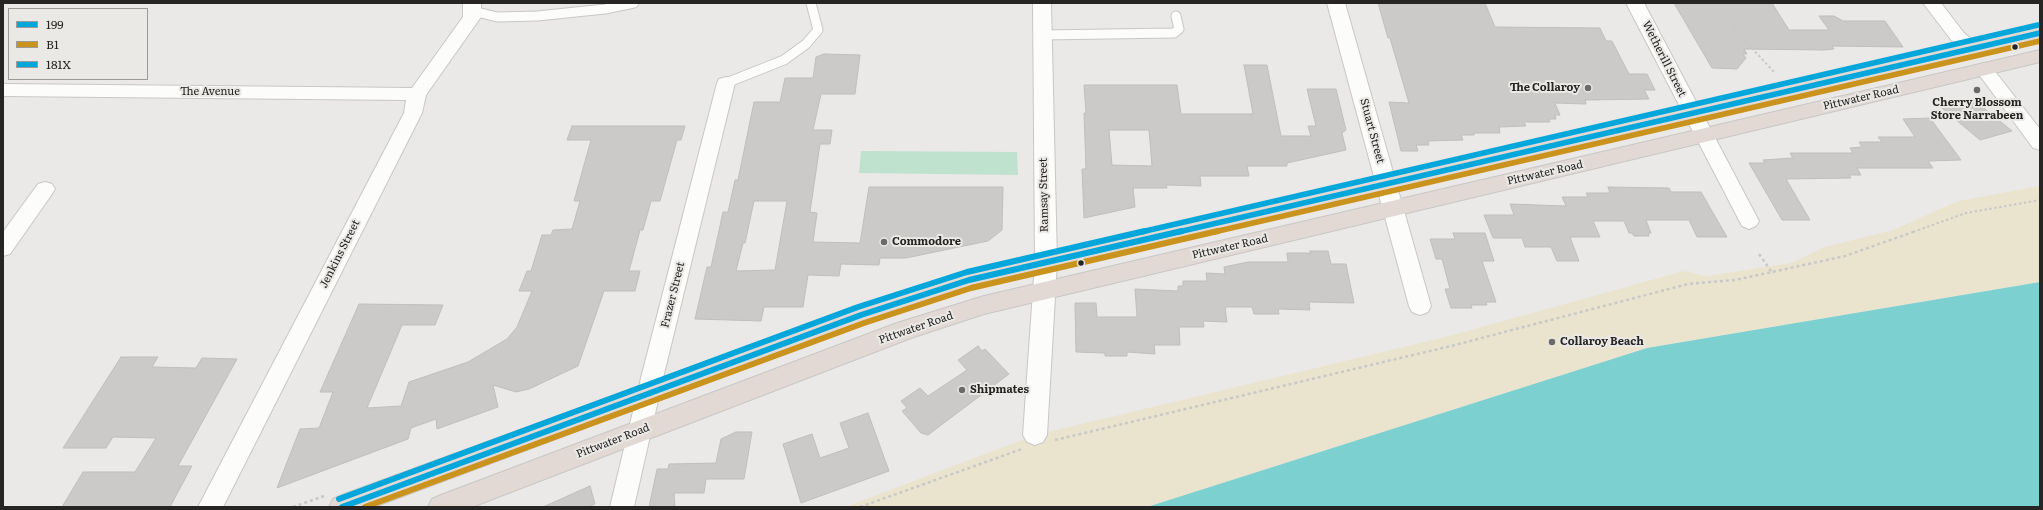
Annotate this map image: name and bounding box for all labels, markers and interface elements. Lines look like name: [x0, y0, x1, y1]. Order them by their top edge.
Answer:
legend: [8, 8, 148, 80]
text: 199: [46, 15, 63, 33]
street label: Wetherill Street: [1639, 19, 1689, 99]
text: B1: [46, 35, 59, 53]
unlabelled marker: [2010, 42, 2020, 52]
text: 181X: [46, 55, 71, 73]
place label: The Collaroy: [1510, 81, 1580, 95]
marker: The Collaroy: [1583, 83, 1593, 93]
street label: Pittwater Road: [1822, 83, 1900, 113]
street label: The Avenue: [180, 85, 240, 99]
marker: Cherry Blossom Store Narrabeen: [1972, 85, 1982, 95]
place label: Cherry Blossom Store Narrabeen: [1931, 96, 2023, 122]
street label: Stuart Street: [1357, 97, 1387, 165]
street label: Ramsay Street: [1037, 158, 1051, 232]
street label: Pittwater Road: [1506, 158, 1584, 188]
street label: Jenkins Street: [317, 218, 363, 290]
street label: Pittwater Road: [1191, 232, 1269, 262]
place label: Commodore: [892, 235, 961, 249]
marker: Commodore: [879, 237, 889, 247]
unlabelled marker: [1076, 258, 1086, 268]
street label: Frazer Street: [658, 261, 688, 329]
street label: Pittwater Road: [877, 309, 955, 347]
place label: Collaroy Beach: [1560, 335, 1644, 349]
marker: Collaroy Beach: [1547, 337, 1557, 347]
place label: Shipmates: [970, 383, 1029, 397]
marker: Shipmates: [957, 385, 967, 395]
street label: Pittwater Road: [574, 421, 652, 461]

